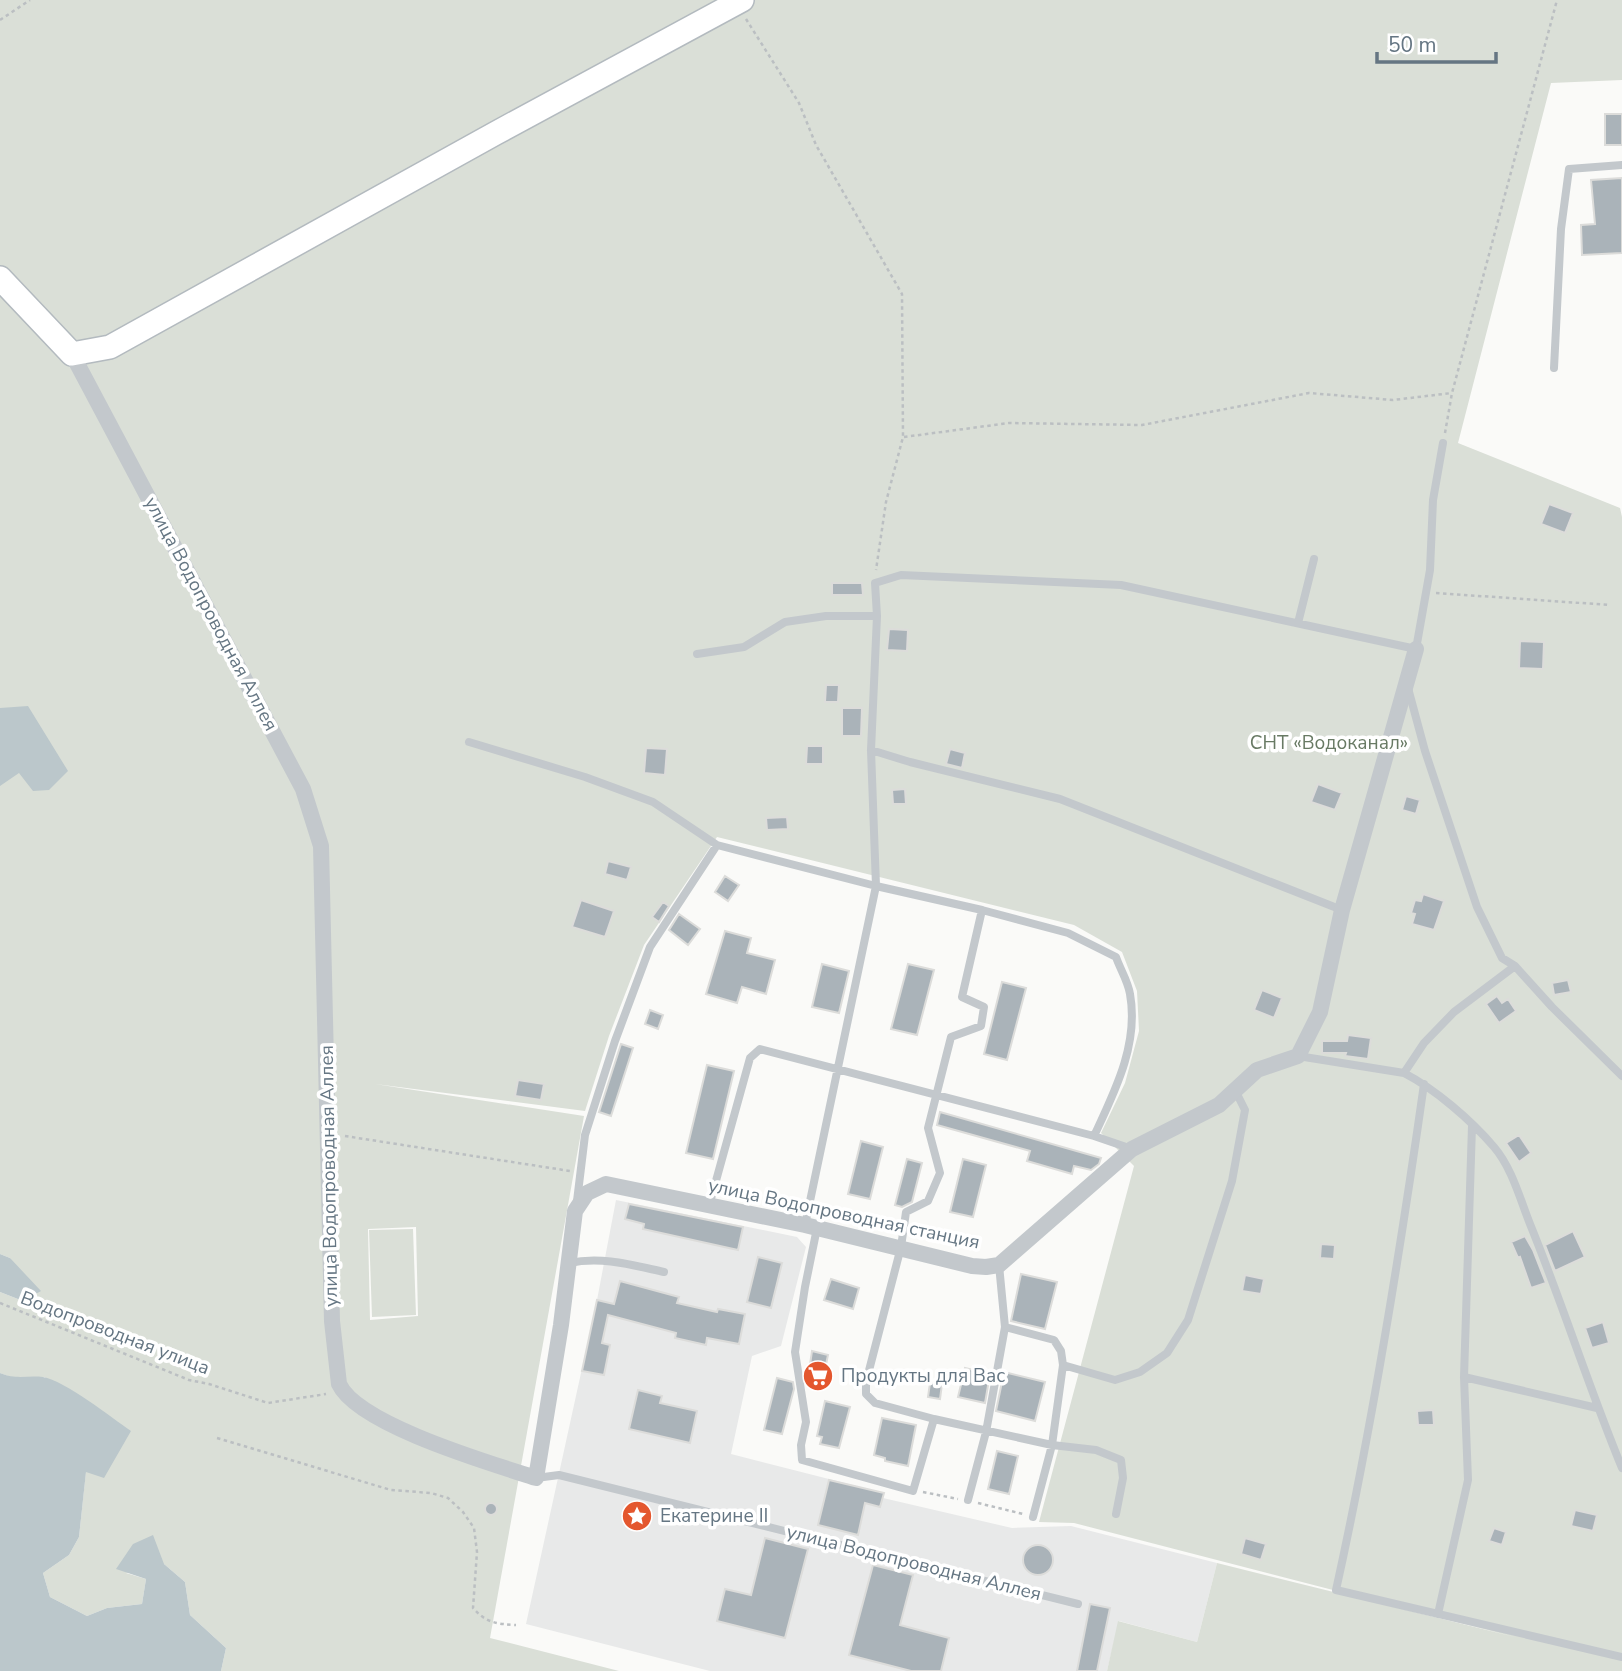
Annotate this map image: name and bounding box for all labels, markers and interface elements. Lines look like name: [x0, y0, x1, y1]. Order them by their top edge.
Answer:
scale bar: [1377, 21, 1496, 65]
text: 50 m: [1388, 31, 1437, 59]
street label: улица Водопроводная Аллея: [138, 492, 284, 736]
park label: СНТ «Водоканал»: [1250, 730, 1408, 756]
street label: улица Водопроводная Аллея: [314, 1045, 344, 1307]
street label: улица Водопроводная станция: [706, 1172, 982, 1256]
street label: Водопроводная улица: [17, 1285, 213, 1381]
supermarket icon: Продукты для Вас: [801, 1359, 835, 1393]
place label: Продукты для Вас: [841, 1363, 1005, 1389]
place icon: Екатерине II: [620, 1499, 654, 1533]
place label: Екатерине II: [660, 1503, 768, 1529]
street label: улица Водопроводная Аллея: [784, 1519, 1044, 1607]

